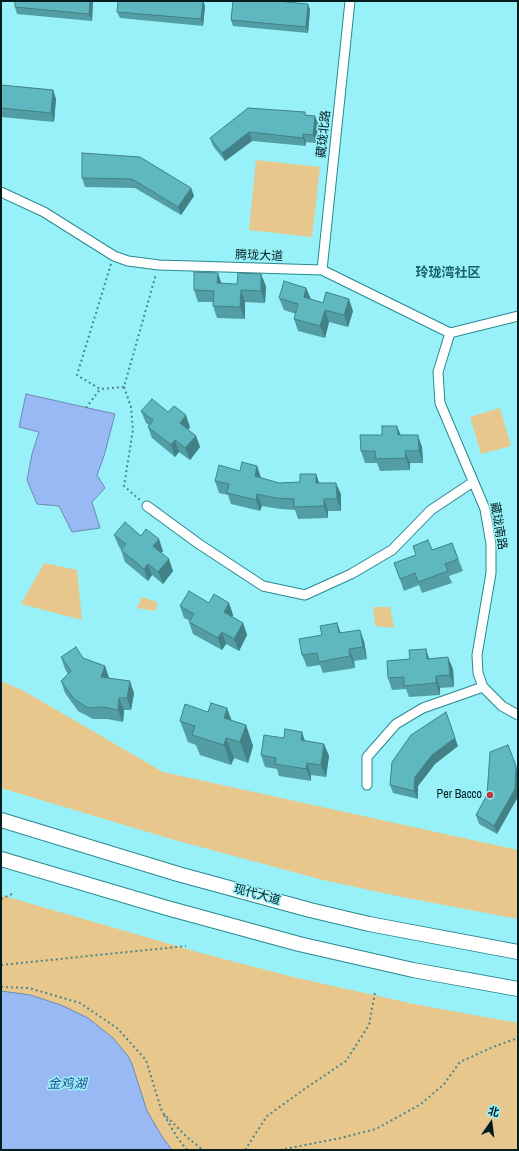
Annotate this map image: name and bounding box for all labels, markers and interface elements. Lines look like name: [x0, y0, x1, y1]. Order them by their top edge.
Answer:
street label: 藏珑北路: [314, 109, 334, 159]
street label: 腾珑大道: [235, 248, 283, 264]
district label: 玲珑湾社区: [416, 266, 480, 282]
street label: 藏珑南路: [487, 501, 509, 551]
place label: Per Bacco: [437, 788, 482, 802]
marker: Per Bacco: [485, 790, 495, 800]
street label: 现代大道: [232, 882, 282, 908]
water label: 金鸡湖: [48, 1077, 86, 1093]
north arrow: [471, 1103, 511, 1143]
text: 北: [487, 1103, 501, 1119]

